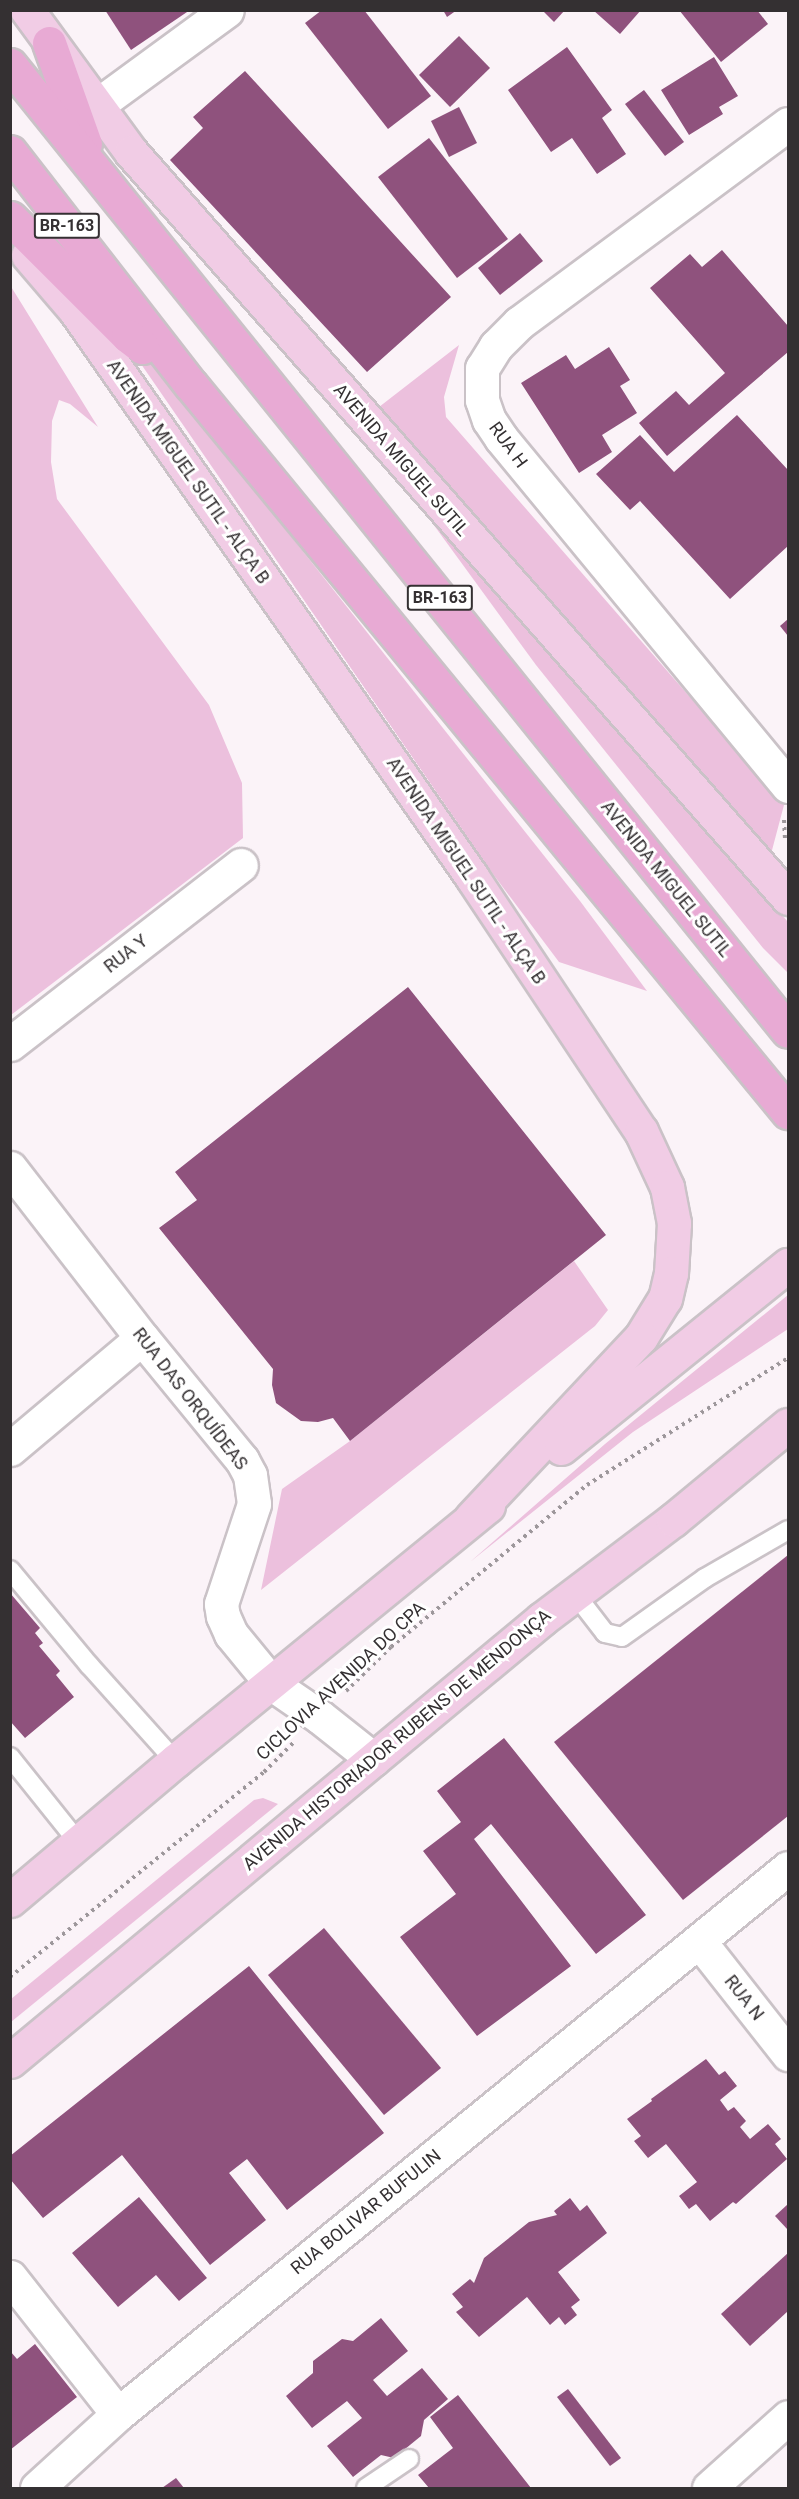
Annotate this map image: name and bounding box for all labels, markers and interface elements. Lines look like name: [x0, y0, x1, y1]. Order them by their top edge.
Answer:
road number: BR-163: [32, 213, 101, 239]
street label: AVENIDA MIGUEL SUTIL - ALÇA B: [102, 356, 274, 588]
street label: AVENIDA MIGUEL SUTIL: [329, 379, 473, 541]
street label: RUA H: [484, 418, 532, 472]
road number: BR-163: [406, 585, 474, 611]
street label: AVENIDA MIGUEL SUTIL - ALÇA B: [382, 754, 550, 988]
street label: AVENIDA MIGUEL SUTIL: [596, 796, 736, 962]
street label: RUA Y: [100, 930, 152, 978]
street label: RUA DAS ORQUÍDEAS: [128, 1324, 252, 1474]
street label: CICLOVIA AVENIDA DO CPA: [252, 1597, 430, 1765]
street label: AVENIDA HISTORIADOR RUBENS DE MENDONÇA: [239, 1605, 555, 1875]
street label: RUA N: [720, 1971, 768, 2025]
street label: RUA BOLIVAR BUFULIN: [287, 2145, 445, 2279]

